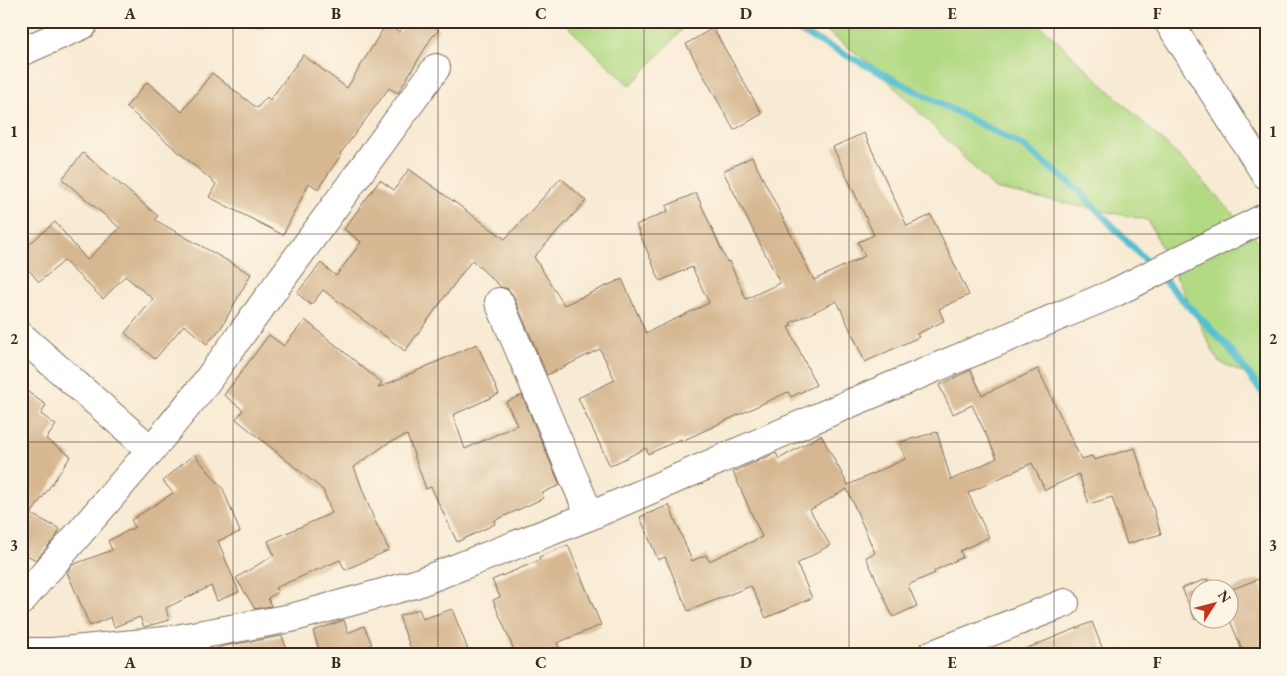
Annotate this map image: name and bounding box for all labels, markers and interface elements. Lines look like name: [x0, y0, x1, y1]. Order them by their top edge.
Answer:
text: A: [123, 3, 136, 24]
text: B: [331, 3, 341, 24]
text: C: [535, 3, 547, 24]
text: D: [740, 3, 752, 24]
text: E: [947, 3, 957, 24]
text: F: [1153, 3, 1162, 24]
text: 1: [10, 121, 18, 142]
text: 1: [1269, 121, 1277, 142]
text: 2: [10, 328, 19, 349]
text: 2: [1269, 328, 1278, 349]
text: 3: [10, 535, 18, 556]
text: 3: [1269, 535, 1277, 556]
north arrow: [1190, 578, 1240, 628]
text: N: [1214, 586, 1236, 607]
text: A: [123, 652, 136, 673]
text: B: [331, 652, 341, 673]
text: C: [535, 652, 547, 673]
text: D: [740, 652, 752, 673]
text: E: [947, 652, 957, 673]
text: F: [1153, 652, 1162, 673]

